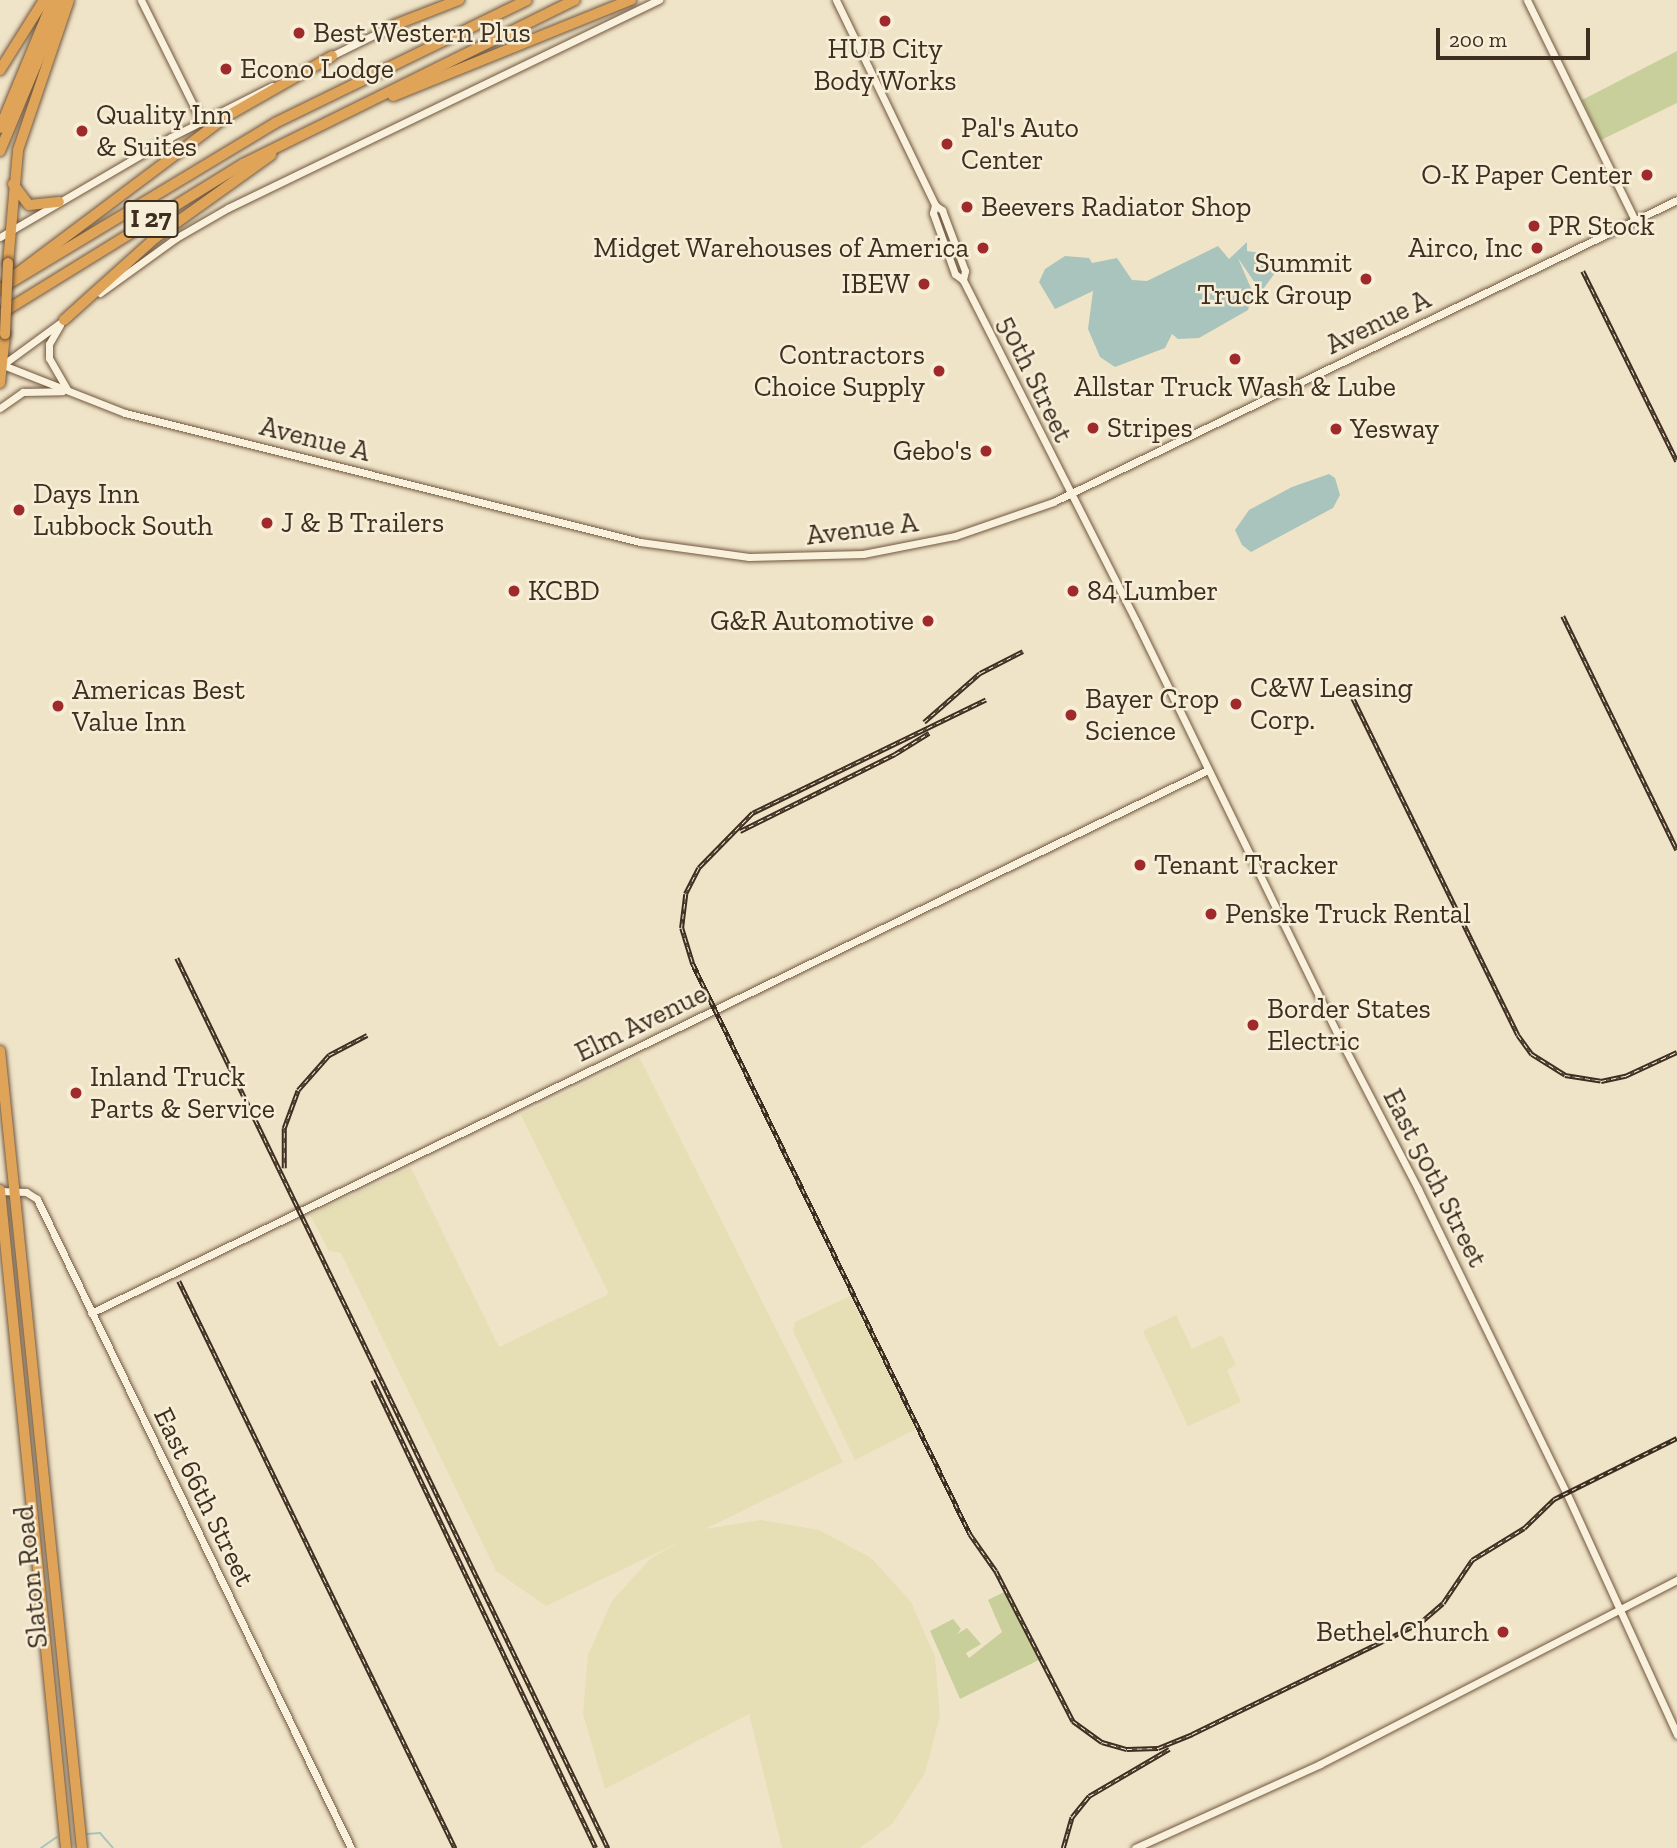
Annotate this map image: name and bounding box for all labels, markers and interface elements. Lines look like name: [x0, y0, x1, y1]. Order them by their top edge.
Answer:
marker: HUB City Body Works: [877, 13, 893, 29]
scale bar: [1439, 14, 1593, 58]
place label: Best Western Plus: [313, 16, 532, 50]
marker: Best Western Plus: [291, 25, 307, 41]
text: 200 m: [1449, 27, 1507, 52]
place label: HUB City Body Works: [813, 32, 957, 98]
place label: Econo Lodge: [240, 52, 394, 86]
marker: Econo Lodge: [218, 61, 234, 77]
place label: Quality Inn & Suites: [96, 98, 233, 164]
place label: Pal's Auto Center: [961, 111, 1080, 177]
marker: Quality Inn & Suites: [74, 123, 90, 139]
marker: Pal's Auto Center: [939, 136, 955, 152]
place label: O-K Paper Center: [1421, 158, 1633, 192]
marker: O-K Paper Center: [1639, 167, 1655, 183]
place label: Beevers Radiator Shop: [981, 190, 1252, 224]
road number: I 27: [123, 196, 179, 242]
marker: Beevers Radiator Shop: [959, 199, 975, 215]
place label: PR Stock: [1548, 209, 1655, 243]
marker: PR Stock: [1526, 218, 1542, 234]
place label: Midget Warehouses of America: [592, 231, 969, 265]
place label: Airco, Inc: [1408, 231, 1523, 265]
marker: Midget Warehouses of America: [975, 240, 991, 256]
marker: Airco, Inc: [1529, 240, 1545, 256]
place label: Summit Truck Group: [1197, 246, 1352, 312]
place label: IBEW: [841, 267, 910, 301]
marker: Summit Truck Group: [1358, 271, 1374, 287]
marker: IBEW: [916, 276, 932, 292]
street label: Avenue A: [1320, 282, 1436, 362]
street label: 50th Street: [990, 310, 1080, 448]
place label: Contractors Choice Supply: [754, 338, 925, 404]
marker: Allstar Truck Wash & Lube: [1227, 351, 1243, 367]
marker: Contractors Choice Supply: [931, 363, 947, 379]
place label: Allstar Truck Wash & Lube: [1073, 370, 1397, 404]
street label: Avenue A: [256, 409, 374, 469]
place label: Stripes: [1107, 411, 1193, 445]
place label: Yesway: [1350, 412, 1439, 446]
marker: Stripes: [1085, 420, 1101, 436]
marker: Yesway: [1328, 421, 1344, 437]
place label: Gebo's: [893, 434, 972, 468]
marker: Gebo's: [978, 443, 994, 459]
place label: Days Inn Lubbock South: [33, 477, 213, 543]
marker: Days Inn Lubbock South: [11, 502, 27, 518]
street label: Avenue A: [804, 505, 920, 553]
place label: J & B Trailers: [281, 506, 445, 540]
marker: J & B Trailers: [259, 515, 275, 531]
place label: KCBD: [528, 574, 600, 608]
place label: 84 Lumber: [1087, 574, 1218, 608]
marker: KCBD: [506, 583, 522, 599]
marker: 84 Lumber: [1065, 583, 1081, 599]
place label: G&R Automotive: [709, 604, 914, 638]
marker: G&R Automotive: [920, 613, 936, 629]
place label: C&W Leasing Corp.: [1250, 671, 1414, 737]
place label: Americas Best Value Inn: [72, 673, 245, 739]
place label: Bayer Crop Science: [1085, 682, 1220, 748]
marker: C&W Leasing Corp.: [1228, 696, 1244, 712]
marker: Americas Best Value Inn: [50, 698, 66, 714]
marker: Bayer Crop Science: [1063, 707, 1079, 723]
place label: Tenant Tracker: [1154, 848, 1339, 882]
marker: Tenant Tracker: [1132, 857, 1148, 873]
place label: Penske Truck Rental: [1225, 897, 1471, 931]
marker: Penske Truck Rental: [1203, 906, 1219, 922]
street label: Elm Avenue: [569, 977, 713, 1069]
place label: Border States Electric: [1267, 992, 1431, 1058]
marker: Border States Electric: [1245, 1017, 1261, 1033]
place label: Inland Truck Parts & Service: [90, 1060, 275, 1126]
street label: East 50th Street: [1376, 1083, 1494, 1273]
marker: Inland Truck Parts & Service: [68, 1085, 84, 1101]
street label: East 66th Street: [146, 1402, 262, 1592]
street label: Slaton Road: [7, 1504, 55, 1650]
place label: Bethel Church: [1316, 1615, 1489, 1649]
marker: Bethel Church: [1495, 1624, 1511, 1640]

